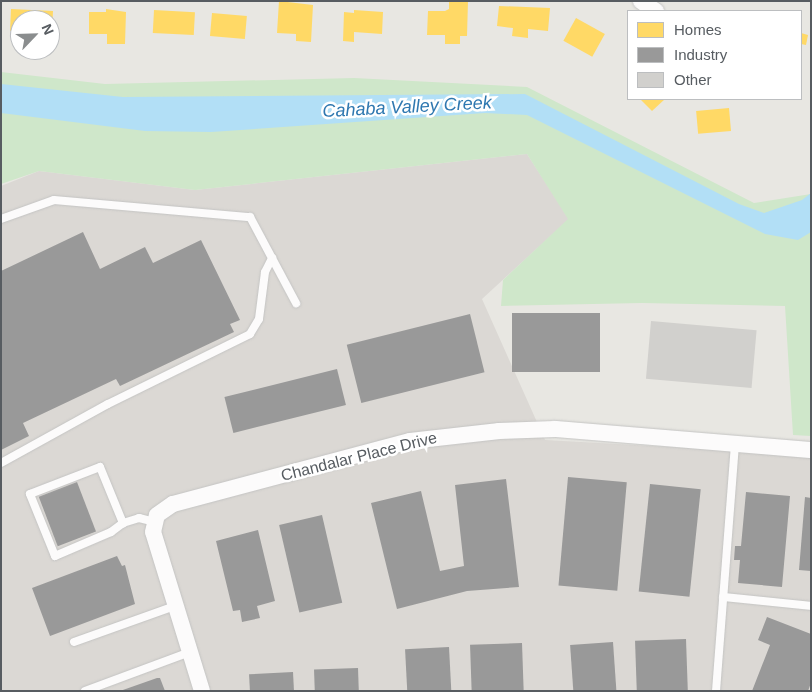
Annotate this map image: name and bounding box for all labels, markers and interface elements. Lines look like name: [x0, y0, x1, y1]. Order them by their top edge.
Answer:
north arrow: [10, 10, 60, 60]
legend: [627, 10, 802, 100]
text: N: [38, 21, 57, 37]
text: Homes: [674, 21, 722, 38]
text: Industry: [674, 46, 727, 63]
text: Other: [674, 71, 712, 88]
water label: Cahaba Valley Creek: [322, 92, 492, 122]
street label: Chandalar Place Drive: [279, 428, 439, 486]

